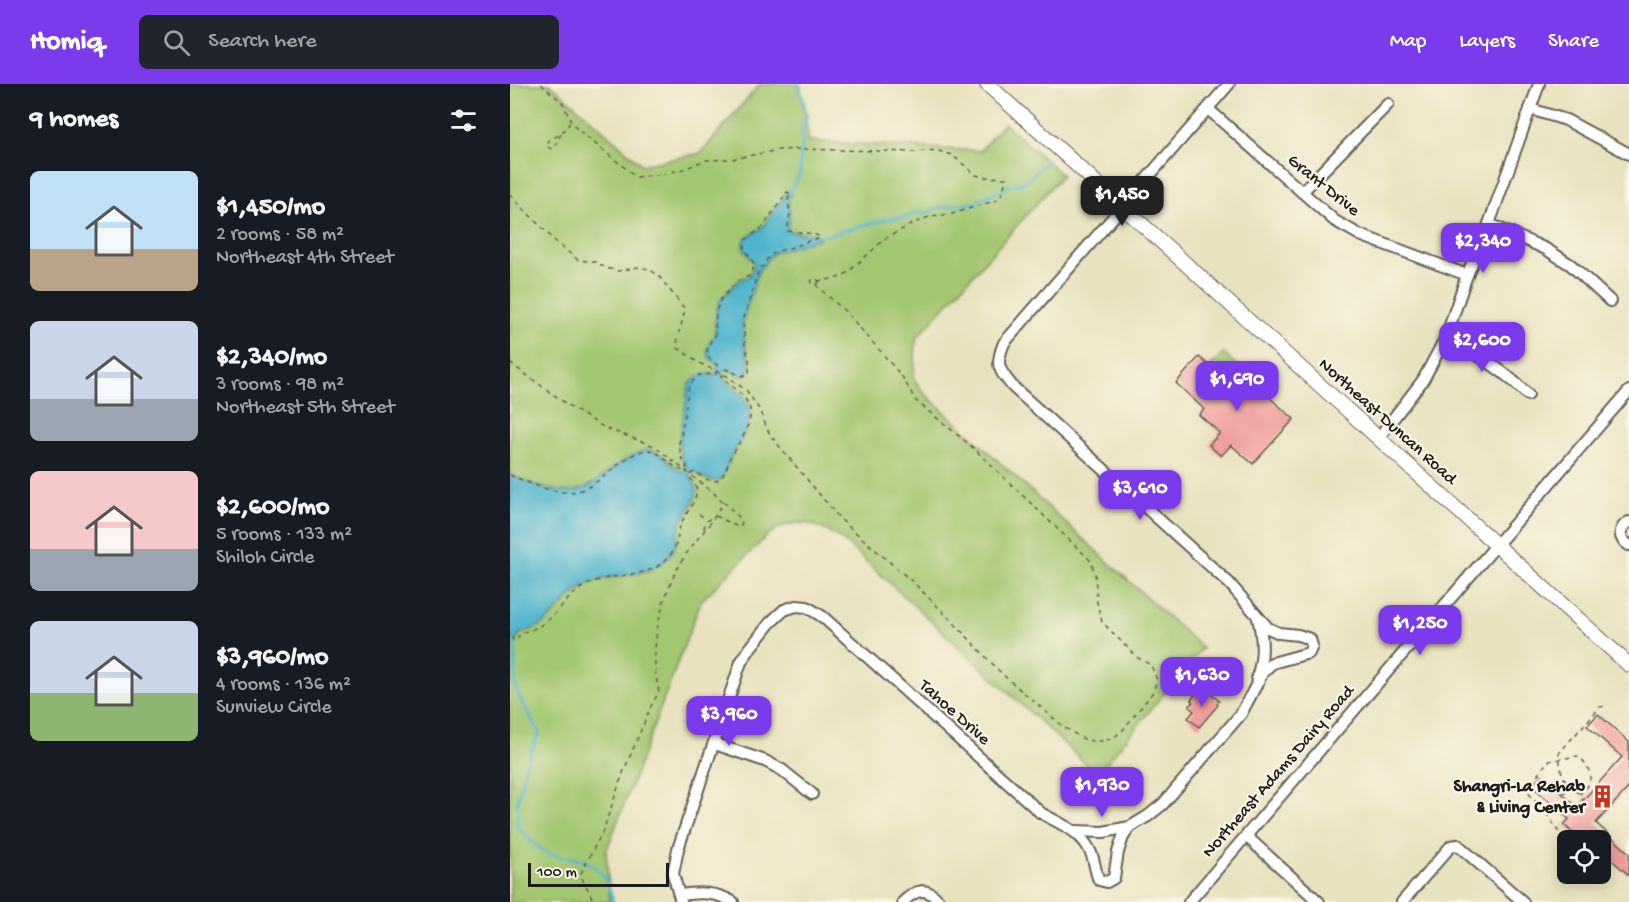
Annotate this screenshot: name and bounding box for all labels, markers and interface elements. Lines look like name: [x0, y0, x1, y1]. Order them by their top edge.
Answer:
search box: [139, 15, 559, 69]
text: Homiq: [30, 26, 103, 59]
icon: search: [160, 26, 193, 59]
text: Search here: [208, 29, 317, 55]
text: Map: [1390, 30, 1426, 55]
text: Layers: [1459, 30, 1515, 55]
text: Share: [1548, 30, 1599, 55]
icon: filters: [447, 104, 480, 137]
text: 9 homes: [30, 105, 118, 136]
street label: Grant Drive: [1283, 150, 1364, 222]
pin: $1,450: [1073, 176, 1171, 227]
text: $1,450: [1095, 184, 1149, 207]
text: $1,450/mo: [216, 193, 325, 224]
icon: home: [78, 195, 150, 267]
pin: $2,340: [1434, 223, 1532, 274]
text: 2 rooms · 58 m²: [216, 224, 344, 247]
text: $2,340: [1455, 231, 1511, 254]
text: Northeast 4th Street: [216, 247, 394, 270]
pin: $2,600: [1433, 322, 1531, 373]
text: $2,600: [1453, 330, 1511, 353]
text: $2,340/mo: [216, 343, 327, 374]
icon: home: [78, 345, 150, 417]
street label: Northeast Duncan Road: [1313, 354, 1462, 491]
pin: $1,690: [1188, 361, 1286, 412]
text: $1,690: [1210, 369, 1264, 392]
text: 3 rooms · 98 m²: [216, 374, 344, 397]
text: Northeast 5th Street: [216, 397, 395, 420]
pin: $3,610: [1091, 470, 1189, 521]
text: $3,610: [1112, 478, 1168, 501]
text: $2,600/mo: [216, 493, 330, 524]
icon: home: [78, 495, 150, 567]
text: 5 rooms · 133 m²: [216, 524, 352, 547]
text: Shiloh Circle: [216, 547, 314, 570]
pin: $1,250: [1371, 605, 1469, 656]
text: $1,250: [1392, 613, 1448, 636]
text: $3,960/mo: [216, 643, 329, 674]
icon: home: [78, 645, 150, 717]
pin: $1,630: [1153, 657, 1251, 708]
text: $1,630: [1174, 665, 1230, 688]
text: 4 rooms · 136 m²: [216, 674, 351, 697]
street label: Tahoe Drive: [913, 675, 995, 751]
street label: Northeast Adams Dairy Road: [1198, 681, 1360, 862]
pin: $3,960: [680, 696, 778, 747]
text: Sunview Circle: [216, 697, 332, 720]
text: $3,960: [700, 704, 758, 727]
pin: $1,930: [1053, 767, 1151, 818]
text: $1,930: [1074, 775, 1130, 798]
place label: Shangri-La Rehab & Living Center: [1454, 777, 1588, 819]
building icon: Shangri-La Rehab & Living Center: [1590, 784, 1616, 810]
map controls: [1557, 830, 1611, 884]
button: locate: [1557, 830, 1611, 884]
scale bar: [528, 860, 669, 888]
text: 100 m: [537, 864, 577, 883]

